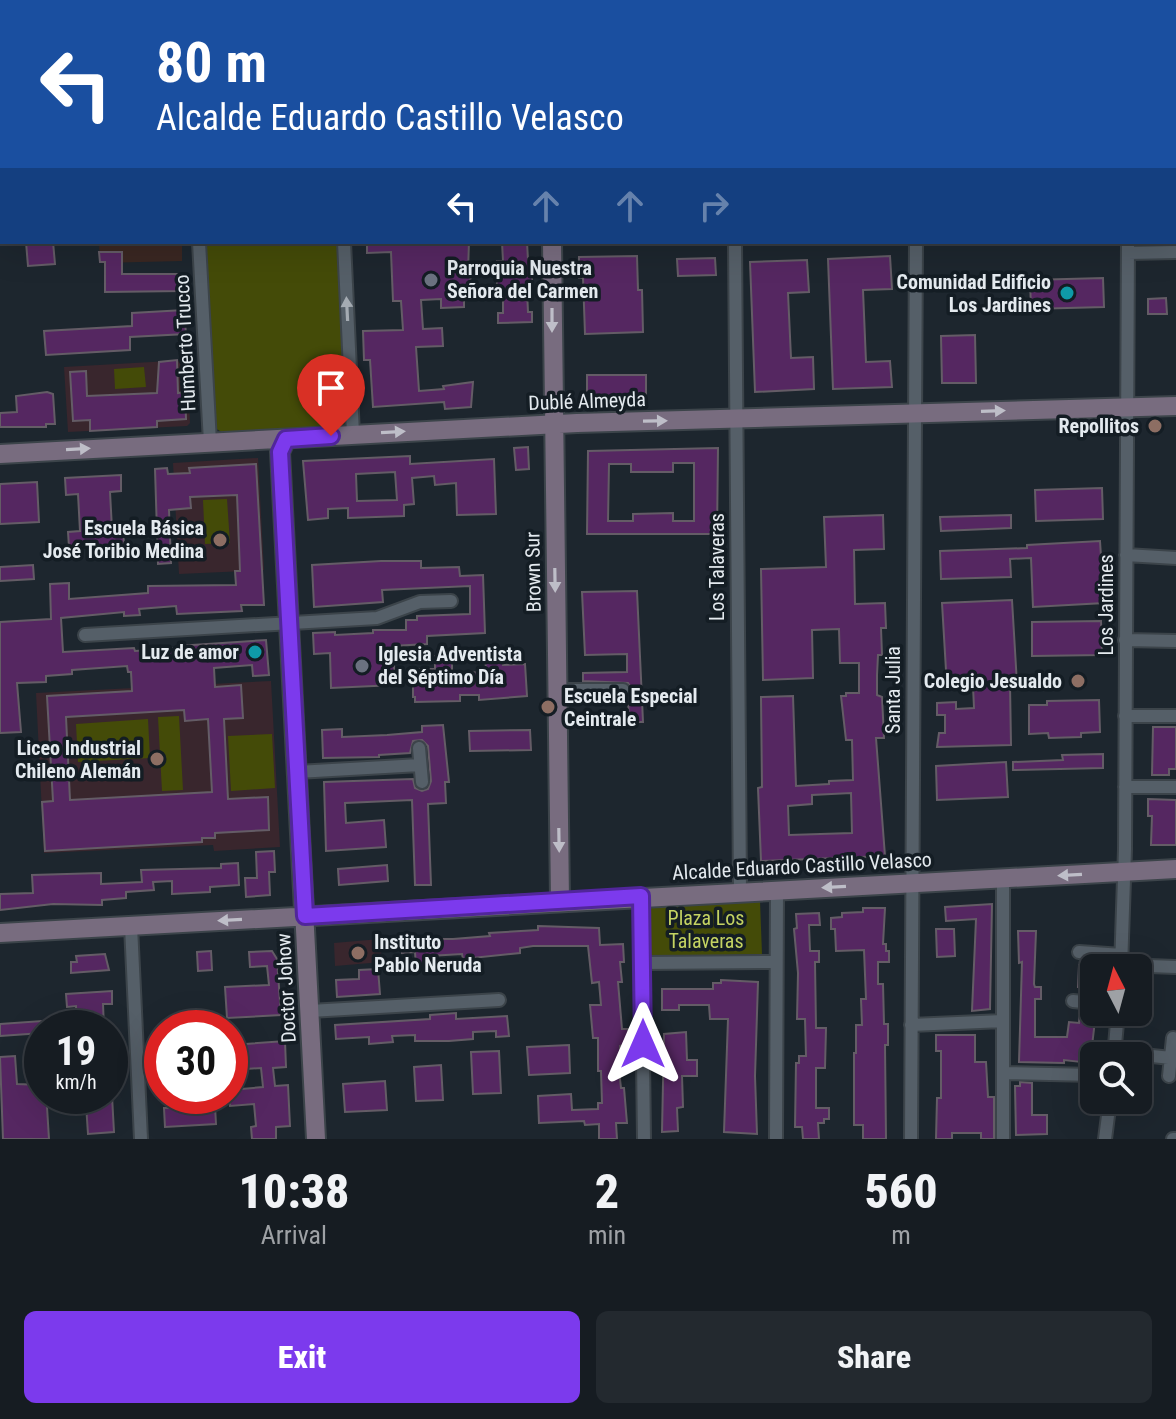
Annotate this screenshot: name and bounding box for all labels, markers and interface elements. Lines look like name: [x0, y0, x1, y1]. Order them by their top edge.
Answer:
text: 80 m: [156, 30, 267, 96]
icon: left: [24, 32, 128, 136]
text: Alcalde Eduardo Castillo Velasco: [156, 97, 624, 139]
icon: left: [440, 184, 484, 228]
icon: ahead: [524, 184, 568, 228]
icon: ahead: [608, 184, 652, 228]
icon: right: [692, 184, 736, 228]
place label: Parroquia Nuestra Señora del Carmen: [447, 256, 598, 303]
place label: Comunidad Edificio Los Jardines: [897, 270, 1051, 317]
marker: Parroquia Nuestra Señora del Carmen: [422, 271, 440, 289]
street label: Humberto Trucco: [169, 274, 201, 412]
marker: Comunidad Edificio Los Jardines: [1058, 284, 1076, 302]
one-way arrow: [340, 296, 353, 321]
one-way arrow: [546, 308, 559, 333]
pin: [297, 354, 365, 436]
icon: arrive: [309, 366, 353, 410]
street label: Dublé Almeyda: [528, 387, 646, 415]
one-way arrow: [981, 404, 1006, 417]
place label: Repollitos: [1059, 414, 1139, 438]
one-way arrow: [643, 415, 668, 427]
marker: Repollitos: [1146, 417, 1164, 435]
one-way arrow: [381, 425, 406, 438]
one-way arrow: [66, 443, 91, 456]
street label: Los Talaveras: [705, 513, 729, 621]
place label: Escuela Básica José Toribio Medina: [43, 516, 204, 563]
marker: Escuela Básica José Toribio Medina: [211, 531, 229, 549]
street label: Brown Sur: [520, 532, 546, 612]
street label: Los Jardines: [1094, 554, 1118, 656]
one-way arrow: [549, 568, 561, 593]
place label: Luz de amor: [141, 640, 239, 664]
place label: Iglesia Adventista del Séptimo Día: [378, 642, 522, 689]
marker: Luz de amor: [246, 643, 264, 661]
street label: Santa Julia: [881, 646, 905, 734]
marker: Iglesia Adventista del Séptimo Día: [353, 657, 371, 675]
place label: Colegio Jesualdo: [924, 669, 1062, 693]
marker: Colegio Jesualdo: [1069, 672, 1087, 690]
place label: Escuela Especial Ceintrale: [564, 684, 698, 731]
marker: Escuela Especial Ceintrale: [539, 698, 557, 716]
place label: Liceo Industrial Chileno Alemán: [15, 736, 141, 783]
marker: Liceo Industrial Chileno Alemán: [148, 750, 166, 768]
one-way arrow: [553, 828, 565, 853]
street label: Alcalde Eduardo Castillo Velasco: [672, 847, 932, 885]
one-way arrow: [1057, 869, 1082, 882]
one-way arrow: [821, 880, 846, 893]
park label: Plaza Los Talaveras: [668, 906, 744, 953]
one-way arrow: [217, 914, 242, 927]
place label: Instituto Pablo Neruda: [374, 930, 482, 977]
street label: Doctor Johow: [271, 933, 301, 1043]
marker: Instituto Pablo Neruda: [349, 944, 367, 962]
north arrow: [1080, 954, 1152, 1026]
map controls: [1080, 954, 1152, 1114]
position arrow: [601, 1002, 685, 1086]
speed limit sign: 30: [144, 1010, 248, 1114]
text: 19: [56, 1028, 96, 1075]
button: search: [1080, 1042, 1152, 1114]
text: km/h: [55, 1070, 97, 1094]
text: 10:38: [238, 1163, 350, 1220]
text: 2: [595, 1163, 619, 1220]
text: 560: [864, 1163, 938, 1220]
text: Arrival: [261, 1220, 327, 1250]
text: min: [588, 1220, 626, 1250]
text: m: [891, 1220, 911, 1250]
button: Exit: [24, 1311, 580, 1403]
button: Share: [596, 1311, 1152, 1403]

